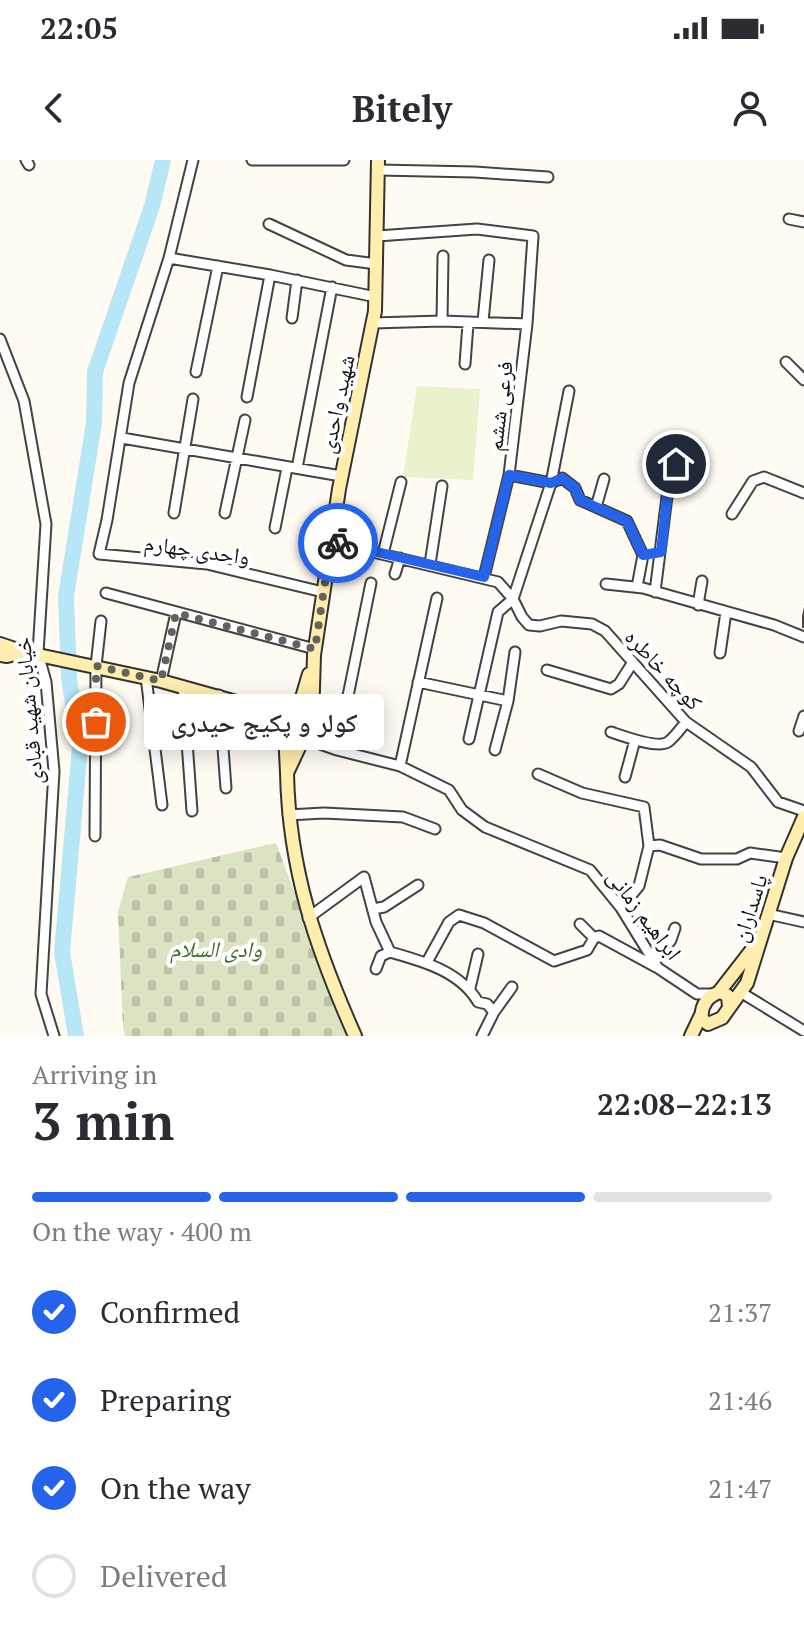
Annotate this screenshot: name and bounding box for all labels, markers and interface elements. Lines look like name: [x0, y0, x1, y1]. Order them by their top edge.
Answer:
text: 22:05: [40, 8, 118, 48]
text: Bitely: [352, 85, 452, 132]
icon: back: [32, 86, 76, 130]
icon: person: [728, 86, 772, 130]
street label: شهید واحدی: [311, 352, 361, 456]
street label: فرعی ششم: [479, 359, 520, 453]
pin: [642, 430, 710, 498]
icon: home: [654, 442, 698, 486]
courier: [298, 503, 378, 583]
icon: bike: [316, 521, 360, 565]
street label: واحدی چهارم: [142, 527, 252, 572]
street label: كوچه خاطره: [619, 622, 709, 716]
street label: خیابان شهید قبادی: [7, 636, 49, 786]
pin: [62, 688, 130, 756]
callout: کولر و پکیج حیدری: [144, 694, 384, 750]
icon: bag: [74, 700, 118, 744]
text: کولر و پکیج حیدری: [170, 705, 358, 739]
street label: ابراهیم زمانی: [601, 863, 689, 966]
street label: پاسداران: [724, 870, 774, 946]
park label: وادی السلام: [170, 934, 262, 964]
text: Arriving in: [32, 1057, 157, 1091]
text: 22:08–22:13: [597, 1084, 772, 1124]
text: 3 min: [32, 1086, 174, 1155]
text: On the way · 400 m: [32, 1214, 252, 1248]
icon: check: [32, 1290, 76, 1334]
text: Confirmed: [100, 1292, 240, 1332]
text: 21:37: [708, 1295, 772, 1329]
icon: check: [32, 1378, 76, 1422]
text: Preparing: [100, 1380, 231, 1420]
text: 21:46: [708, 1383, 772, 1417]
icon: check: [32, 1466, 76, 1510]
text: On the way: [100, 1468, 251, 1508]
text: 21:47: [708, 1471, 772, 1505]
text: Delivered: [100, 1556, 227, 1596]

